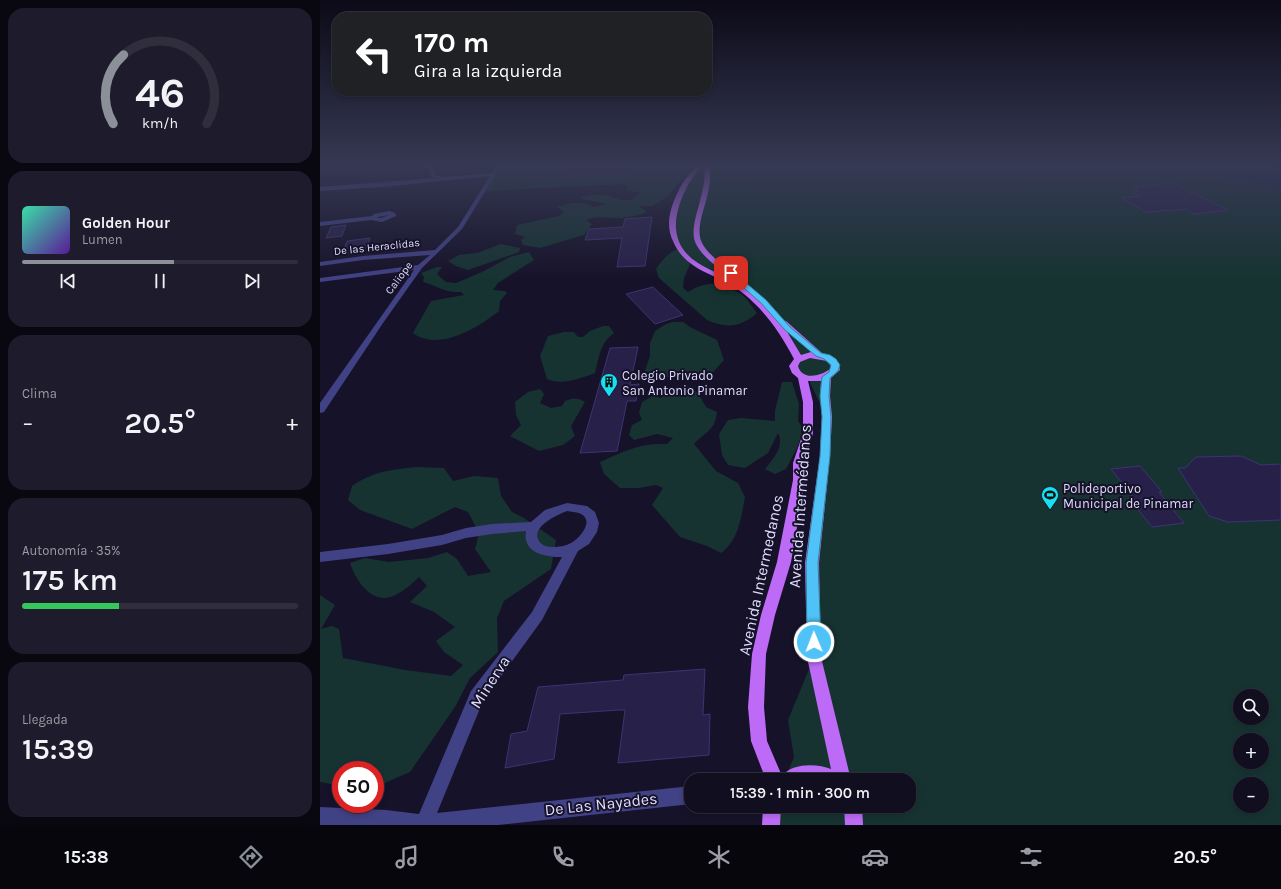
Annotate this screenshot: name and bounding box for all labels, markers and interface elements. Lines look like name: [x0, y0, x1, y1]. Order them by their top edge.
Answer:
text: 170 m: [414, 26, 489, 59]
icon: left: [348, 28, 400, 80]
text: Gira a la izquierda: [414, 60, 562, 82]
text: 46: [135, 69, 185, 117]
text: km/h: [142, 114, 178, 131]
text: Golden Hour: [82, 214, 170, 232]
text: Lumen: [82, 232, 123, 247]
street label: De las Heraclidas: [333, 236, 421, 258]
pin: [714, 256, 748, 290]
street label: Caliope: [383, 259, 416, 297]
icon: arrive: [720, 262, 742, 284]
icon: previous: [57, 270, 79, 292]
icon: pause: [149, 270, 171, 292]
icon: next: [241, 270, 263, 292]
place label: Colegio Privado San Antonio Pinamar: [622, 368, 748, 398]
building icon: Colegio Privado San Antonio Pinamar: [599, 372, 619, 397]
text: Clima: [22, 386, 57, 401]
text: 20.5°: [124, 405, 196, 441]
text: −: [22, 410, 34, 436]
text: +: [286, 410, 298, 436]
street label: Avenida Intermédanos: [785, 424, 815, 588]
place label: Polideportivo Municipal de Pinamar: [1063, 481, 1194, 511]
sports icon: Polideportivo Municipal de Pinamar: [1040, 485, 1060, 510]
street label: Avenida Intermedanos: [735, 493, 787, 657]
text: Autonomía · 35%: [22, 543, 120, 558]
text: 175 km: [22, 562, 118, 598]
position arrow: [793, 621, 835, 663]
street label: Minerva: [466, 652, 514, 712]
map controls: [1233, 689, 1269, 813]
button: search: [1233, 689, 1269, 725]
text: Llegada: [22, 712, 68, 727]
text: 15:39: [22, 731, 94, 767]
button: +: [1233, 733, 1269, 769]
speed limit sign: 50: [332, 761, 384, 813]
button: −: [1233, 777, 1269, 813]
text: 15:39 · 1 min · 300 m: [730, 784, 870, 802]
street label: De Las Nayades: [544, 789, 658, 819]
icon: directions: [237, 843, 265, 871]
icon: music: [393, 843, 421, 871]
icon: phone: [549, 843, 577, 871]
icon: climate: [705, 843, 733, 871]
icon: car: [861, 843, 889, 871]
icon: filters: [1017, 843, 1045, 871]
text: 15:38: [64, 846, 109, 868]
text: 20.5°: [1173, 846, 1217, 868]

